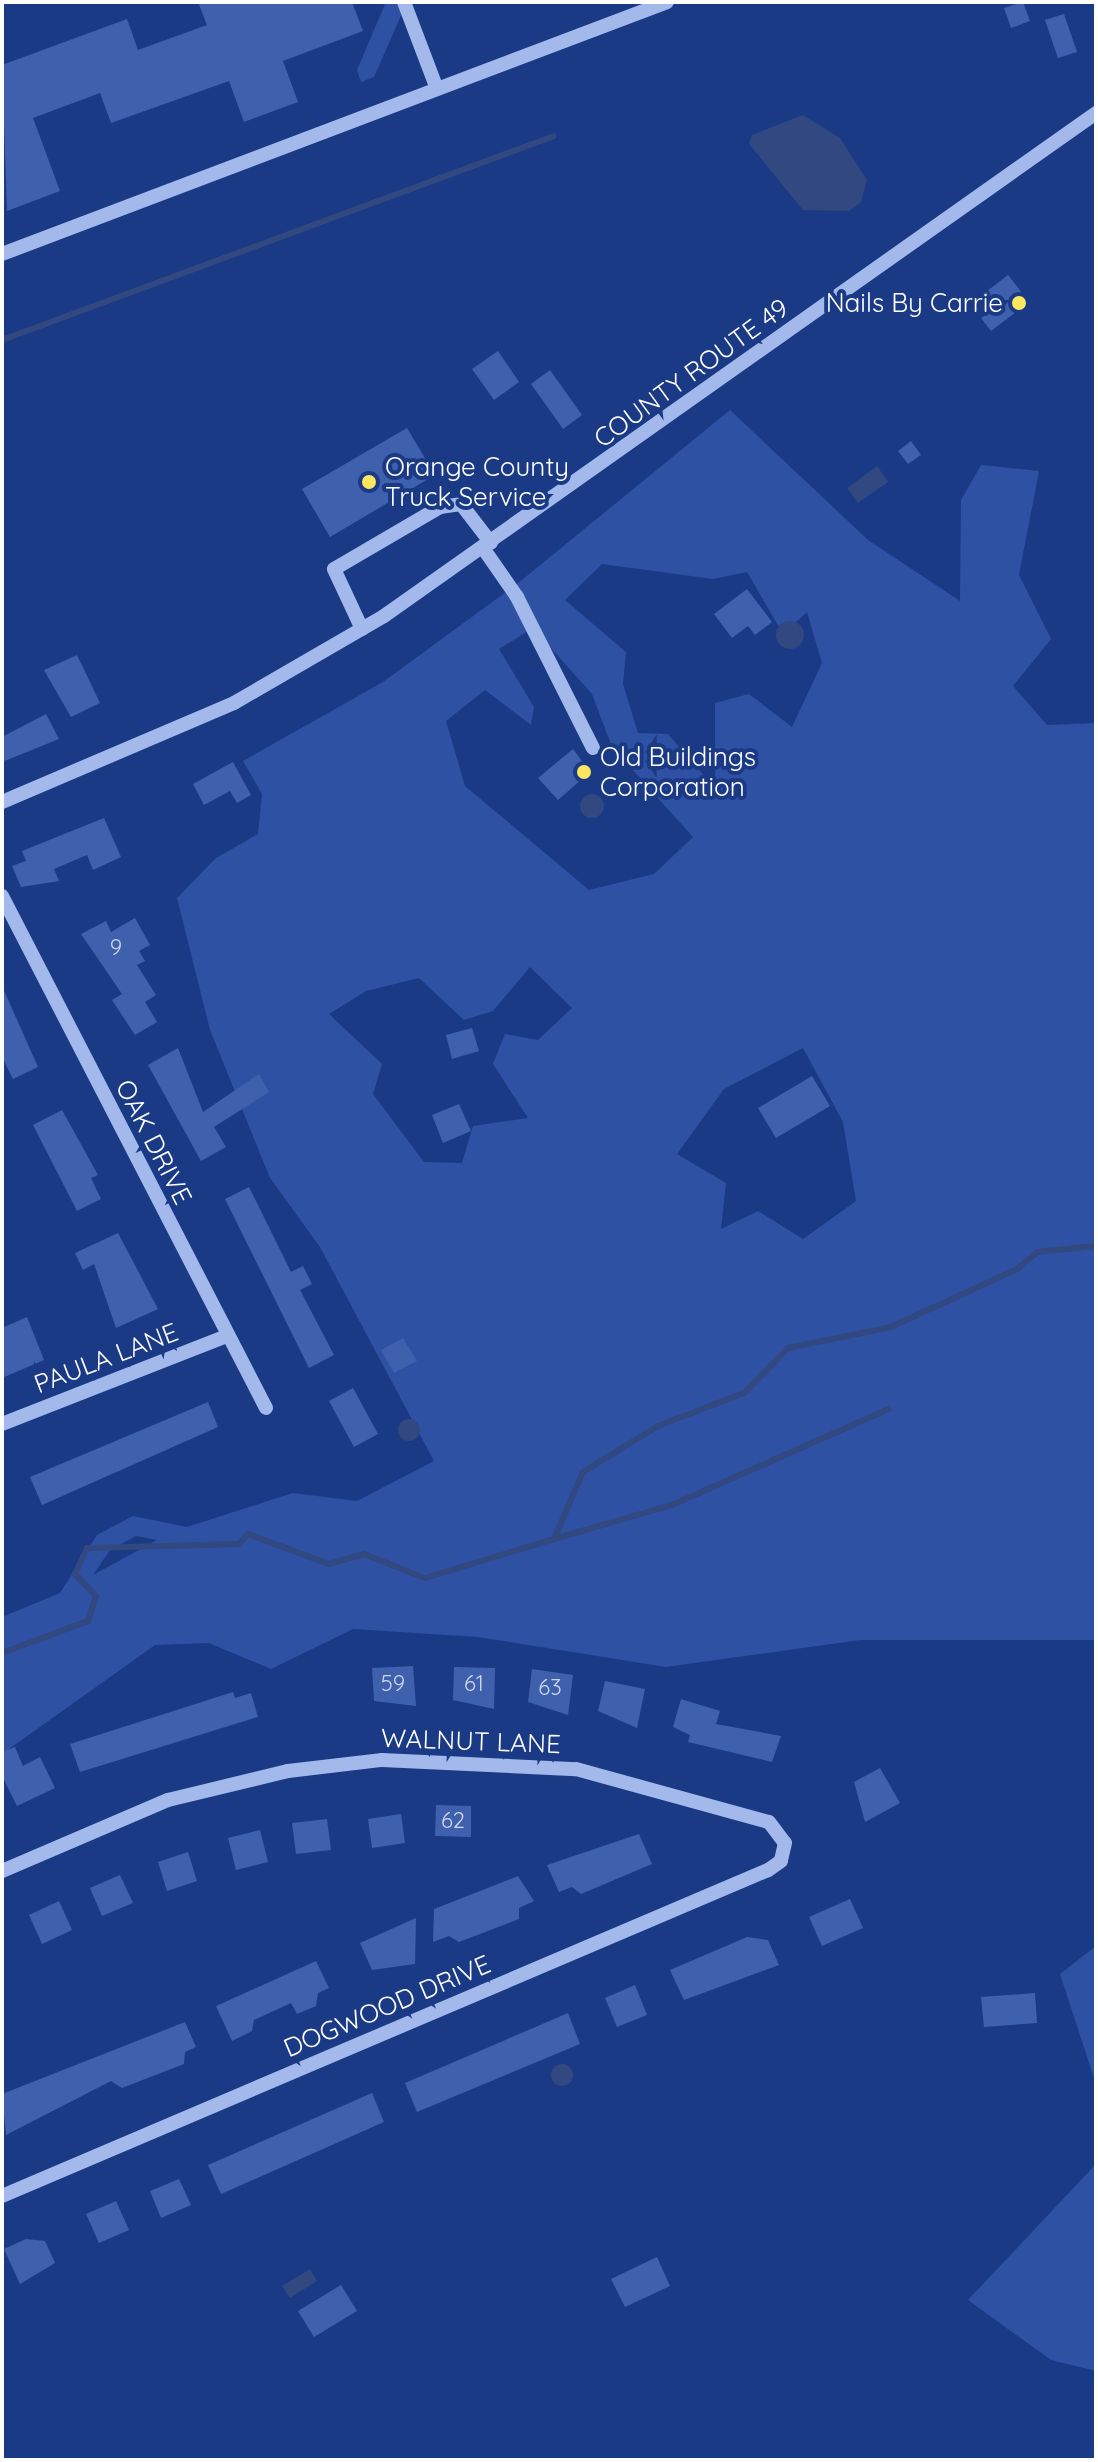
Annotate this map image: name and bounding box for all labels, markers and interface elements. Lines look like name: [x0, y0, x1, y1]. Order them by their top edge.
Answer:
place label: Nails By Carrie: [826, 287, 1003, 319]
street label: COUNTY ROUTE 49: [588, 292, 794, 454]
marker: Nails By Carrie: [1010, 294, 1028, 312]
place label: Orange County Truck Service: [385, 451, 569, 512]
marker: Orange County Truck Service: [360, 473, 378, 491]
place label: Old Buildings Corporation: [600, 741, 756, 802]
marker: Old Buildings Corporation: [575, 763, 593, 781]
house number: 9: [110, 935, 122, 961]
street label: OAK DRIVE: [109, 1074, 199, 1210]
street label: PAULA LANE: [30, 1316, 182, 1400]
house number: 59: [381, 1671, 405, 1697]
house number: 61: [464, 1671, 484, 1697]
house number: 63: [538, 1675, 562, 1701]
street label: WALNUT LANE: [381, 1722, 561, 1760]
house number: 62: [441, 1808, 465, 1834]
street label: DOGWOOD DRIVE: [279, 1948, 495, 2064]

